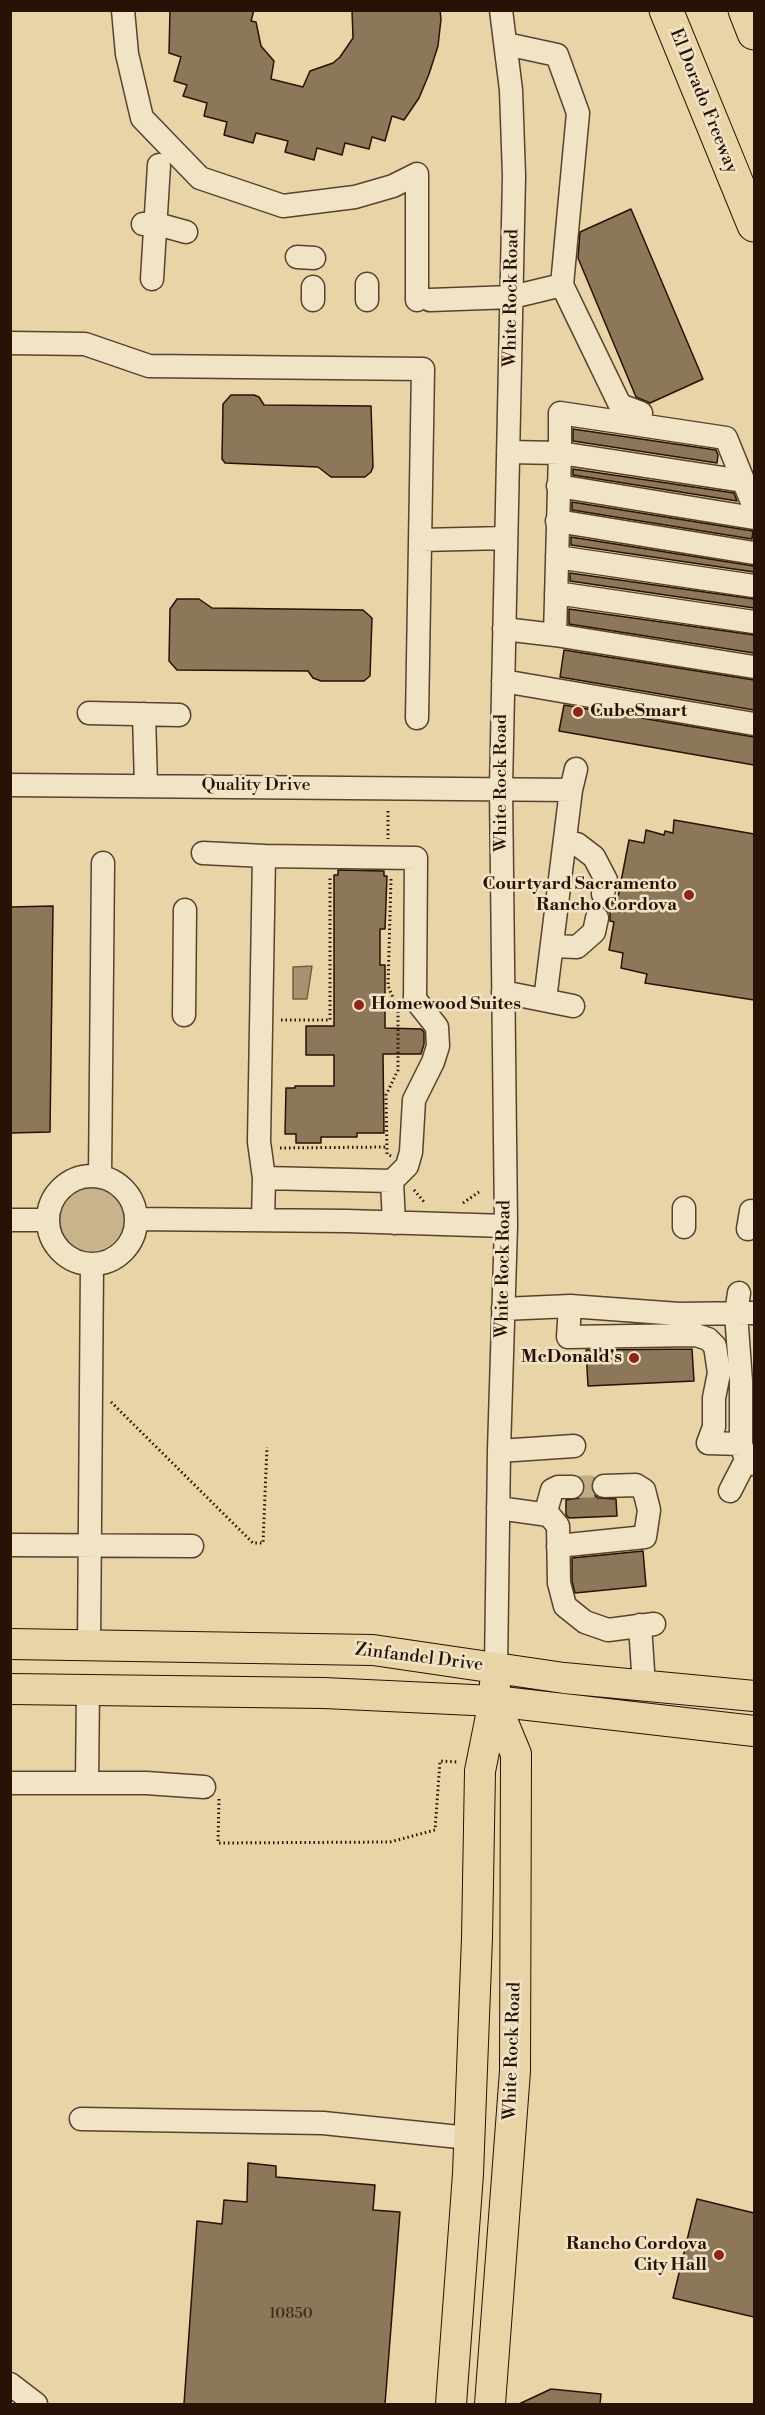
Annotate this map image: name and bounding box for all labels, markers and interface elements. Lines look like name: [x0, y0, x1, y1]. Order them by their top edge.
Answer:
street label: El Dorado Freeway: [664, 26, 742, 176]
street label: White Rock Road: [500, 229, 524, 367]
place label: CubeSmart: [590, 701, 687, 723]
marker: CubeSmart: [571, 705, 585, 719]
street label: White Rock Road: [491, 714, 513, 852]
street label: Quality Drive: [201, 775, 311, 797]
place label: Courtyard Sacramento Rancho Cordova: [482, 874, 677, 916]
marker: Courtyard Sacramento Rancho Cordova: [682, 888, 696, 902]
place label: Homewood Suites: [371, 994, 521, 1016]
marker: Homewood Suites: [352, 998, 366, 1012]
street label: White Rock Road: [492, 1200, 516, 1338]
place label: McDonald's: [521, 1347, 622, 1369]
marker: McDonald's: [627, 1351, 641, 1365]
street label: Zinfandel Drive: [354, 1639, 484, 1677]
street label: White Rock Road: [500, 1982, 526, 2120]
place label: Rancho Cordova City Hall: [566, 2234, 707, 2276]
marker: Rancho Cordova City Hall: [712, 2248, 726, 2262]
house number: 10850: [269, 2305, 313, 2323]

